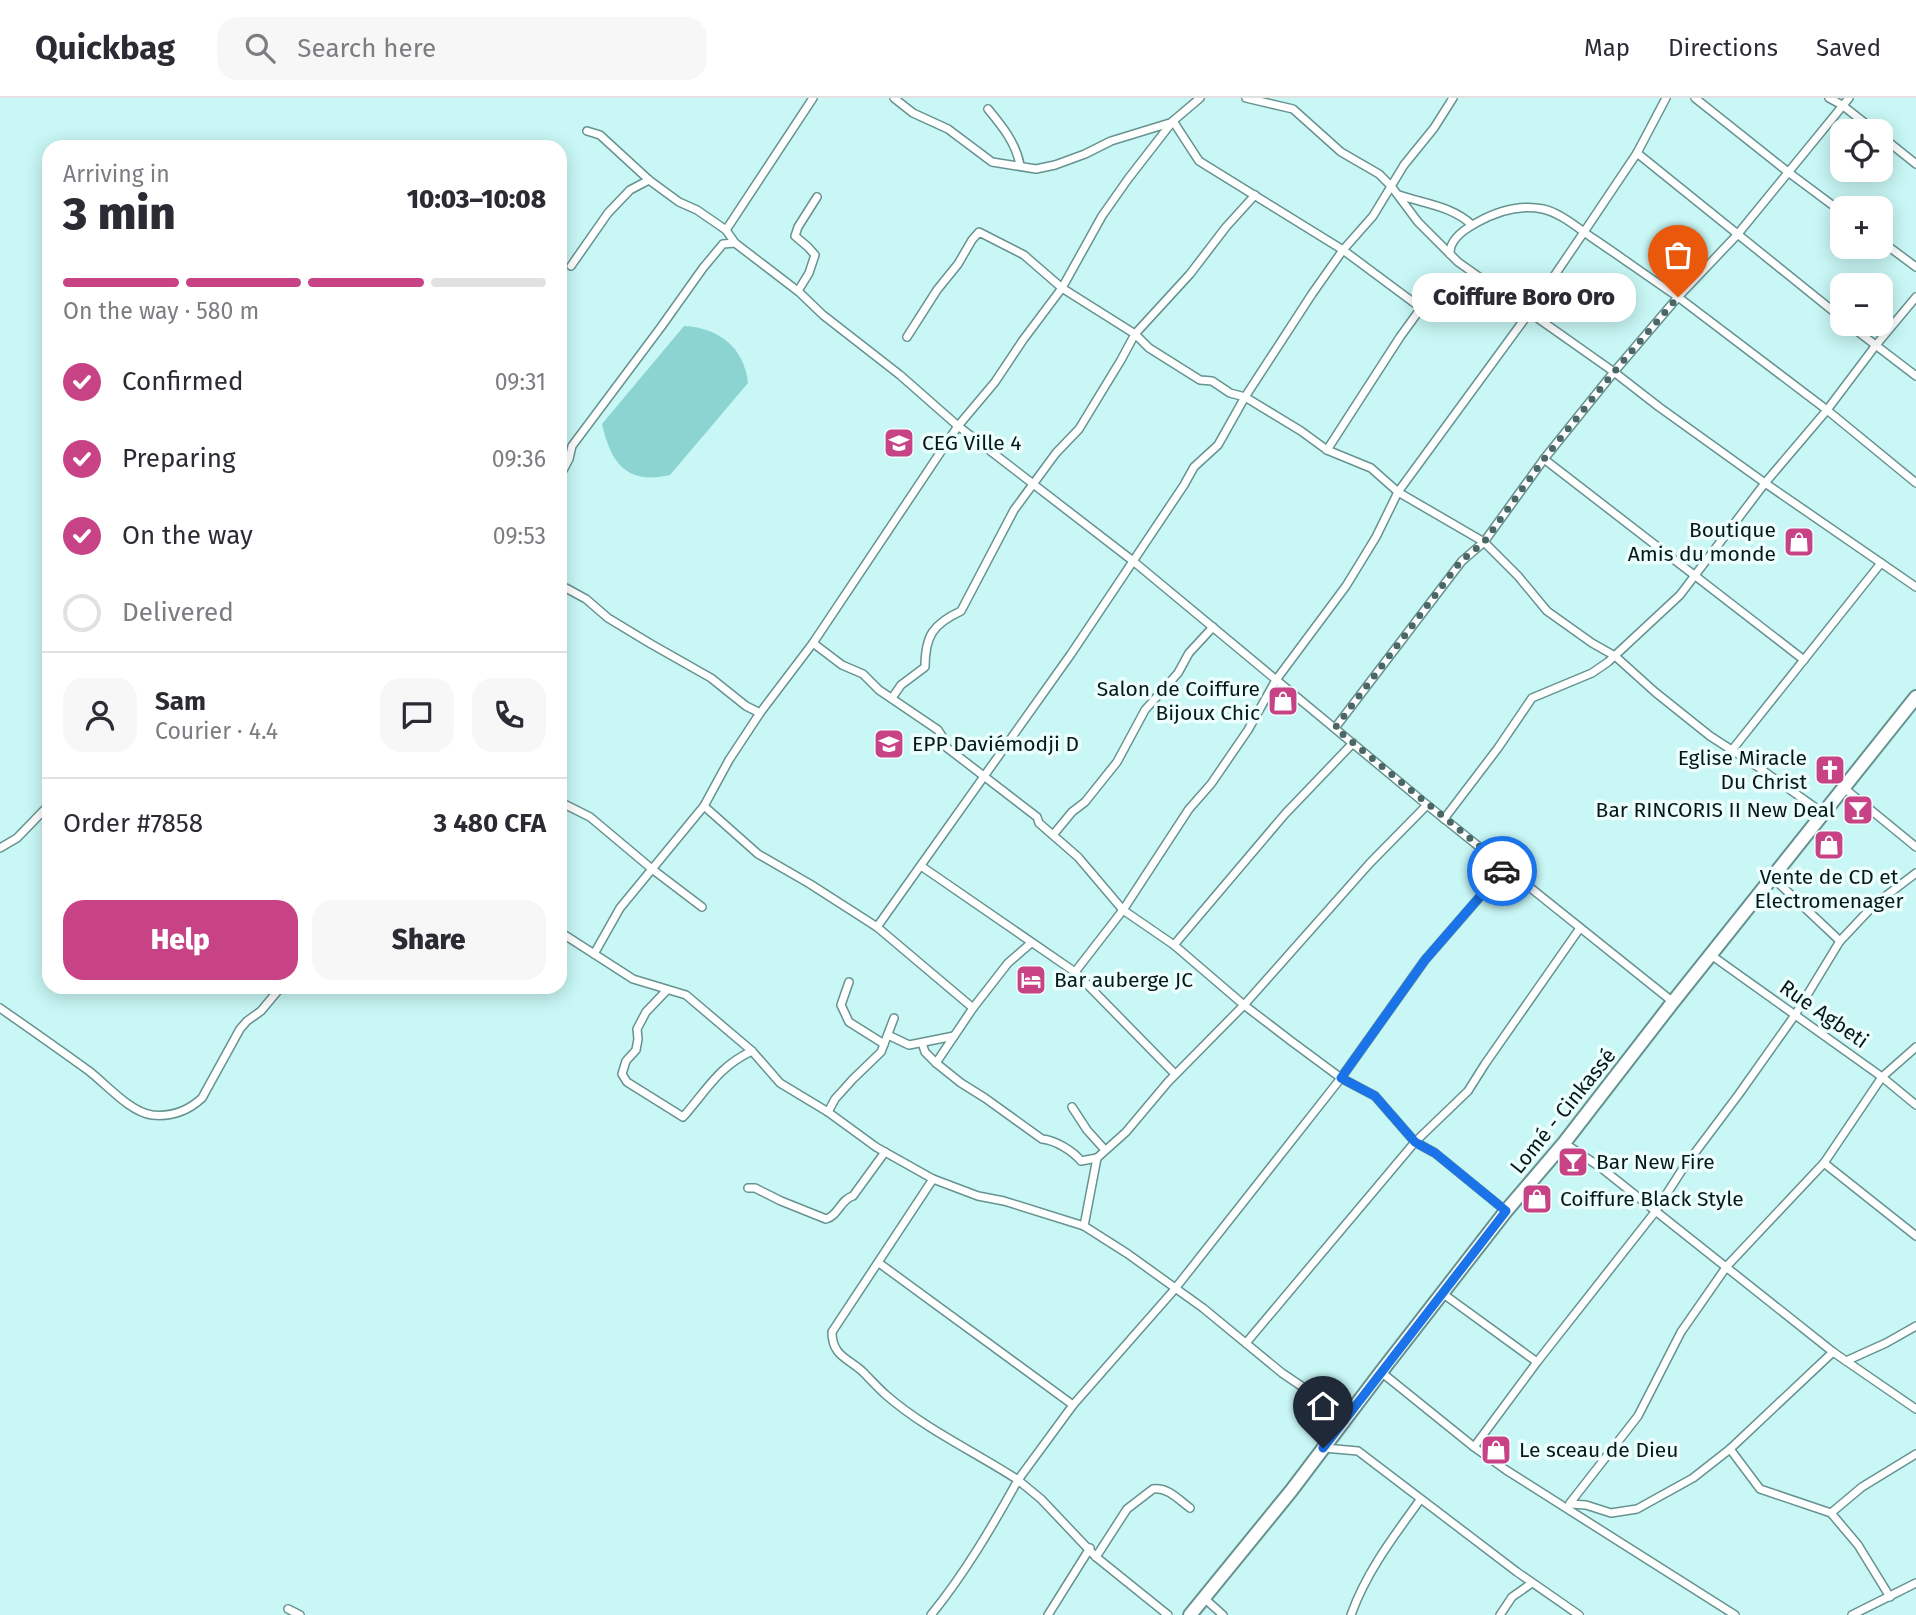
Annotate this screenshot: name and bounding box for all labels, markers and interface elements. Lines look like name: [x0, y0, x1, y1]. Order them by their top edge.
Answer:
search box: [217, 17, 707, 80]
text: Quickbag: [35, 28, 175, 68]
icon: search: [241, 29, 279, 67]
text: Search here: [297, 33, 436, 64]
text: Map: [1584, 34, 1630, 62]
text: Directions: [1668, 34, 1778, 62]
text: Saved: [1816, 34, 1881, 62]
map controls: [1830, 119, 1893, 336]
button: locate: [1830, 119, 1893, 182]
text: Arriving in: [63, 160, 170, 188]
text: 10:03–10:08: [407, 184, 546, 215]
text: 3 min: [63, 186, 176, 241]
button: +: [1830, 196, 1893, 259]
pin: [1648, 225, 1708, 297]
icon: bag: [1659, 236, 1697, 274]
callout: Coiffure Boro Oro: [1412, 272, 1636, 322]
button: −: [1830, 273, 1893, 336]
text: Coiffure Boro Oro: [1433, 283, 1615, 311]
text: On the way · 580 m: [63, 297, 259, 325]
icon: check: [63, 363, 101, 401]
text: Confirmed: [122, 366, 243, 397]
text: 09:31: [495, 368, 546, 396]
school or university icon: CEG Ville 4: [882, 426, 916, 460]
place label: CEG Ville 4: [922, 430, 1022, 456]
icon: check: [63, 440, 101, 478]
text: Preparing: [122, 443, 235, 474]
text: 09:36: [492, 445, 546, 473]
icon: check: [63, 517, 101, 555]
place label: Boutique Amis du monde: [1628, 517, 1776, 567]
text: On the way: [122, 520, 253, 551]
text: 09:53: [493, 522, 546, 550]
shop icon: Boutique Amis du monde: [1782, 525, 1816, 559]
text: Delivered: [122, 597, 234, 628]
place label: Salon de Coiffure Bijoux Chic: [1097, 676, 1260, 726]
button: person: [63, 678, 137, 752]
button: chat: [380, 678, 454, 752]
button: phone: [472, 678, 546, 752]
shop icon: Salon de Coiffure Bijoux Chic: [1266, 684, 1300, 718]
text: Sam: [155, 686, 206, 717]
text: Courier · 4.4: [155, 717, 278, 745]
school or university icon: EPP Daviémodji D: [872, 727, 906, 761]
place label: EPP Daviémodji D: [912, 731, 1079, 757]
place label: Eglise Miracle Du Christ: [1678, 745, 1807, 795]
church icon: Eglise Miracle Du Christ: [1813, 753, 1847, 787]
bar icon: Bar RINCORIS II New Deal: [1841, 793, 1875, 827]
place label: Bar RINCORIS II New Deal: [1596, 797, 1835, 823]
text: Order #7858: [63, 808, 203, 839]
text: 3 480 CFA: [433, 808, 546, 839]
shop icon: Vente de CD et Electromenager: [1812, 828, 1846, 862]
courier: [1467, 836, 1537, 906]
icon: car: [1483, 852, 1521, 890]
place label: Vente de CD et Electromenager: [1754, 864, 1904, 914]
button: Help: [63, 900, 298, 980]
button: Share: [312, 900, 546, 980]
hotel icon: Bar auberge JC: [1014, 963, 1048, 997]
place label: Bar auberge JC: [1054, 967, 1193, 993]
street label: Rue Agbeti: [1775, 974, 1873, 1054]
street label: Lomé - Cinkassé: [1505, 1043, 1621, 1179]
bar icon: Bar New Fire: [1556, 1145, 1590, 1179]
place label: Bar New Fire: [1596, 1149, 1715, 1175]
shop icon: Coiffure Black Style: [1520, 1182, 1554, 1216]
place label: Coiffure Black Style: [1560, 1186, 1744, 1212]
pin: [1293, 1376, 1353, 1448]
icon: home: [1304, 1387, 1342, 1425]
shop icon: Le sceau de Dieu: [1479, 1433, 1513, 1467]
place label: Le sceau de Dieu: [1519, 1437, 1679, 1463]

